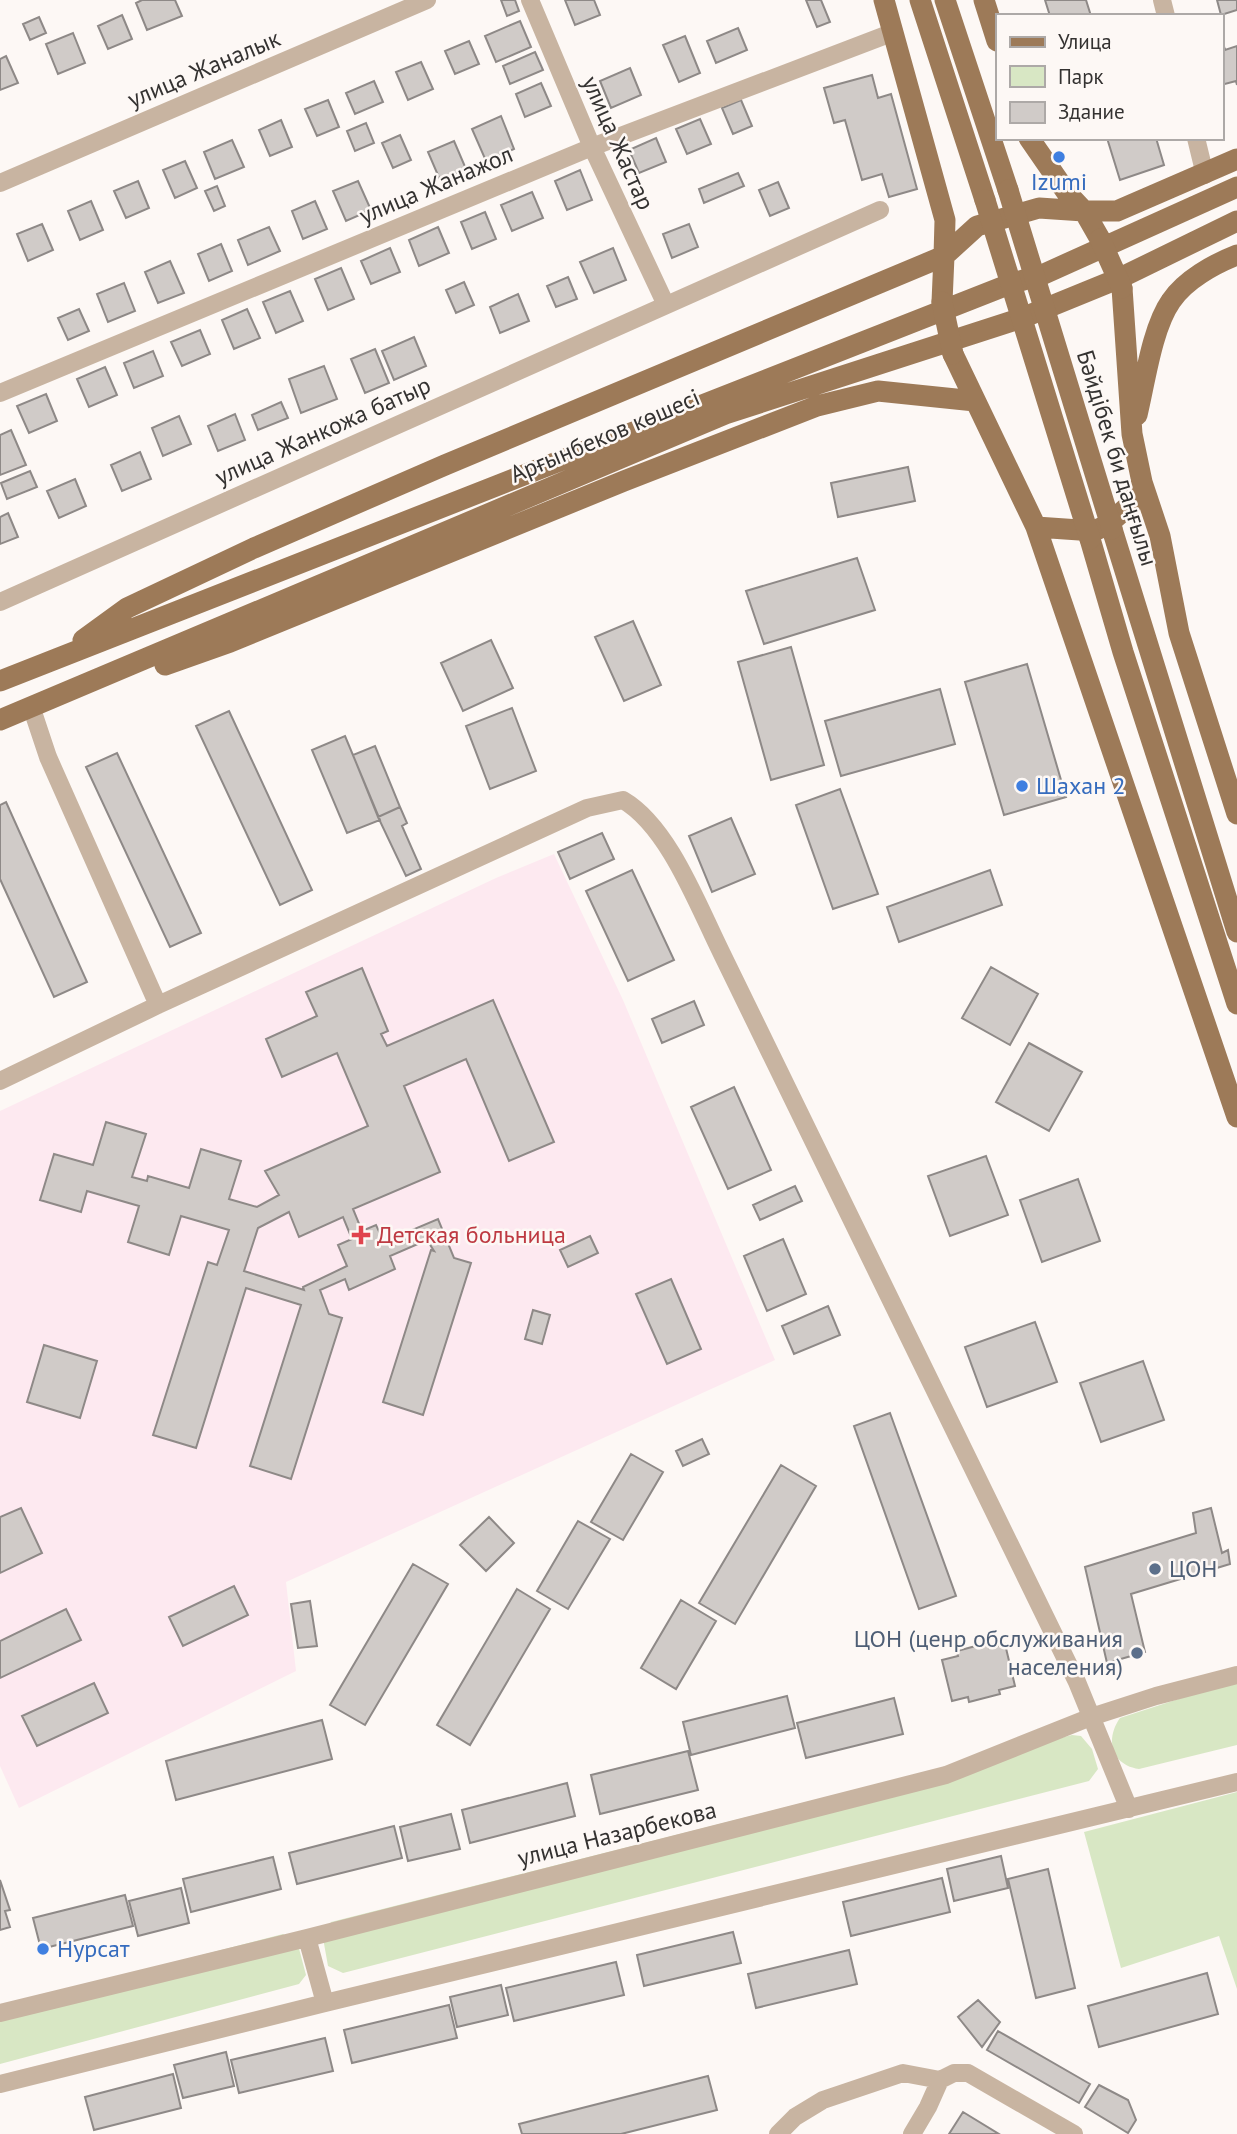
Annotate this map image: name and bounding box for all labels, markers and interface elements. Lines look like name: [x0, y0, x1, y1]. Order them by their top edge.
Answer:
legend: [996, 14, 1223, 140]
street label: улица Жаналык: [123, 22, 285, 115]
text: Улица: [1058, 28, 1112, 55]
text: Парк: [1058, 63, 1104, 90]
street label: улица Жастар: [575, 71, 662, 215]
text: Здание: [1058, 98, 1125, 125]
street label: улица Жанажол: [354, 138, 517, 231]
marker: Izumi: [1051, 149, 1067, 165]
place label: Izumi: [1031, 166, 1087, 197]
street label: Бәйдібек би даңғылы: [1070, 346, 1165, 570]
street label: улица Жанкожа батыр: [210, 369, 435, 492]
street label: Арғынбеков көшесі: [505, 382, 705, 490]
place label: Шахан 2: [1036, 770, 1126, 801]
marker: Шахан 2: [1014, 778, 1030, 794]
place label: Детская больница: [377, 1219, 566, 1250]
marker: Детская больница: [351, 1225, 371, 1245]
place label: ЦОН: [1169, 1553, 1217, 1584]
marker: ЦОН: [1147, 1561, 1163, 1577]
place label: ЦОН (ценр обслуживания населения): [854, 1623, 1123, 1682]
marker: ЦОН (ценр обслуживания населения): [1129, 1645, 1145, 1661]
street label: улица Назарбекова: [514, 1794, 720, 1873]
place label: Нурсат: [57, 1933, 130, 1964]
marker: Нурсат: [35, 1941, 51, 1957]

